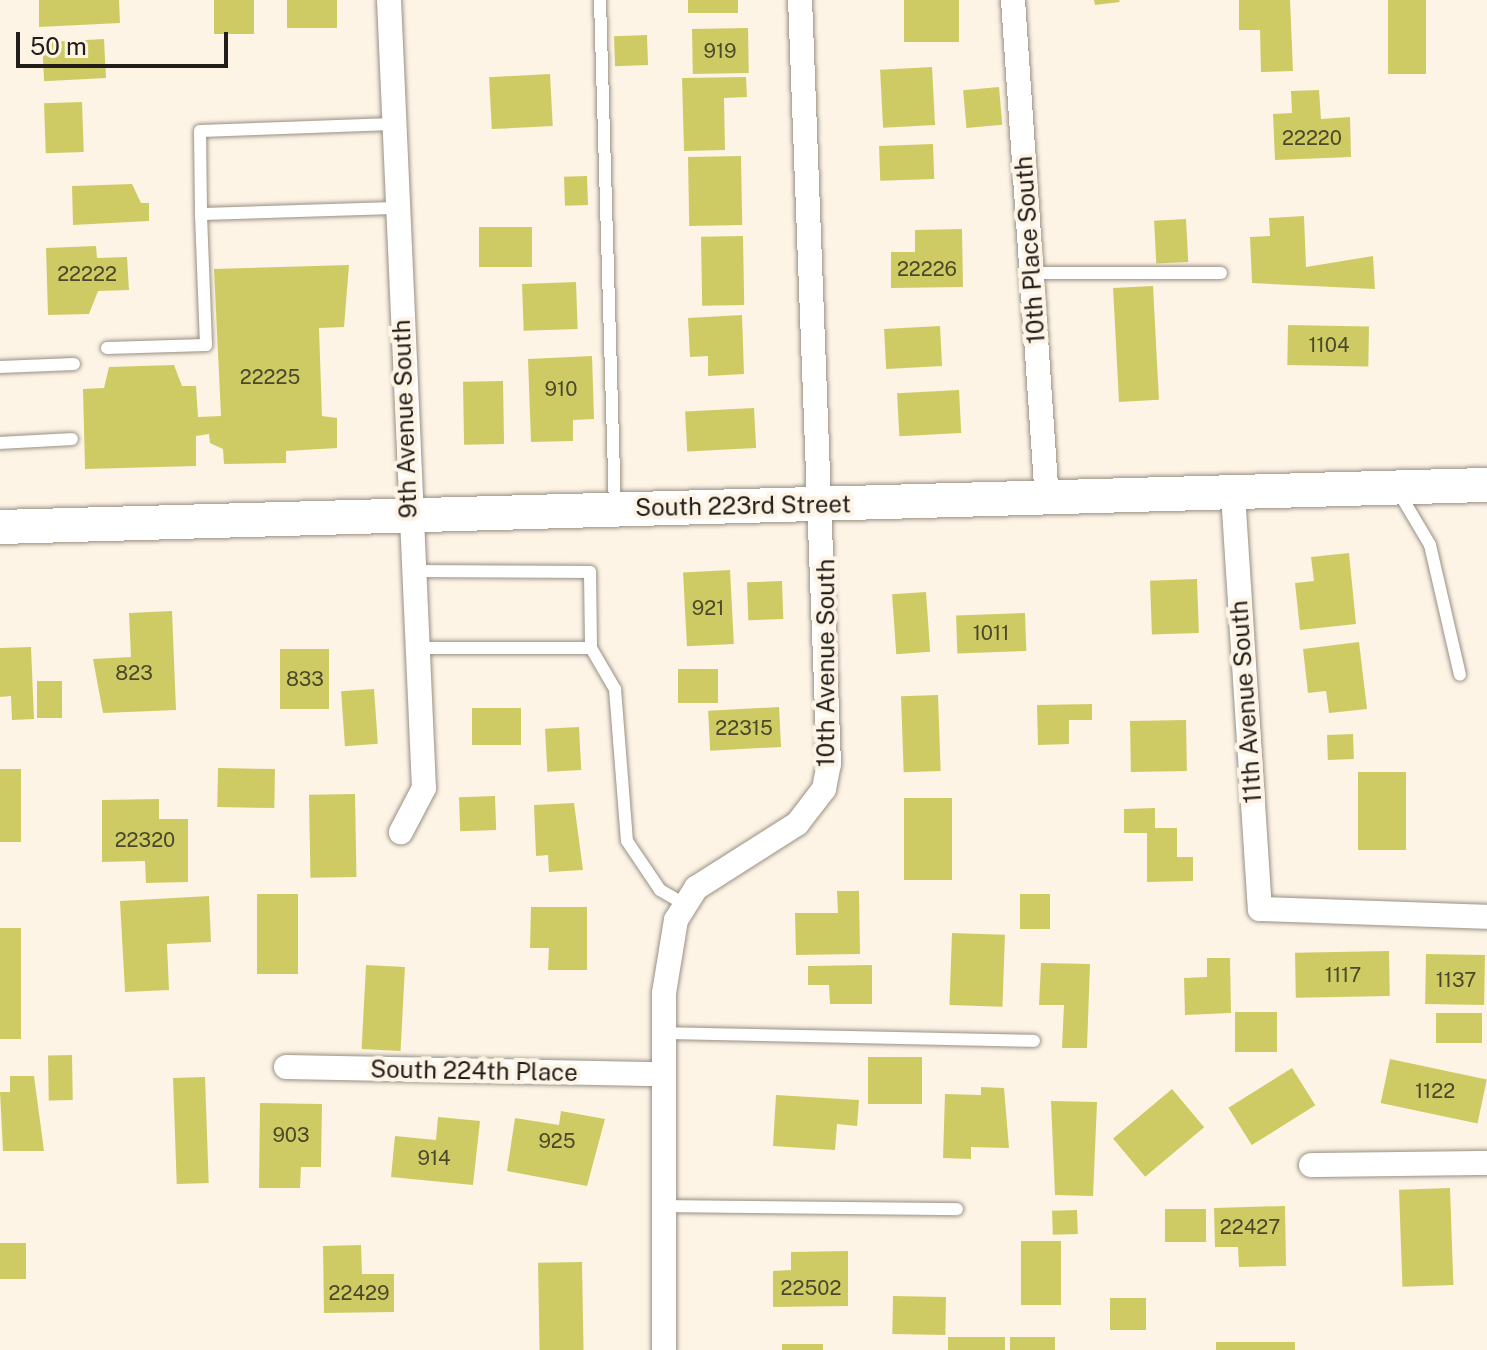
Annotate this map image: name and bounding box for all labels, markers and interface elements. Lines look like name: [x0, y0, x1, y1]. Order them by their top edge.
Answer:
scale bar: [20, 16, 232, 66]
text: 50 m: [30, 32, 87, 60]
house number: 919: [703, 39, 737, 63]
house number: 22220: [1282, 126, 1342, 150]
street label: 10th Place South: [1009, 155, 1051, 345]
house number: 22226: [897, 257, 957, 281]
house number: 22222: [57, 262, 117, 286]
street label: 9th Avenue South: [387, 319, 423, 519]
house number: 1104: [1308, 333, 1350, 357]
house number: 22225: [240, 365, 300, 389]
house number: 910: [545, 377, 577, 401]
street label: South 223rd Street: [635, 490, 851, 522]
street label: 10th Avenue South: [812, 559, 840, 767]
house number: 921: [692, 596, 724, 620]
street label: 11th Avenue South: [1225, 599, 1267, 805]
house number: 1011: [973, 621, 1009, 645]
house number: 823: [115, 661, 153, 685]
house number: 833: [286, 667, 324, 691]
house number: 22315: [715, 716, 773, 740]
house number: 22320: [115, 828, 175, 852]
house number: 1117: [1325, 963, 1361, 987]
house number: 1137: [1436, 968, 1476, 992]
street label: South 224th Place: [370, 1055, 578, 1087]
house number: 1122: [1415, 1079, 1455, 1103]
house number: 903: [272, 1123, 310, 1147]
house number: 925: [538, 1129, 576, 1153]
house number: 914: [417, 1146, 451, 1170]
house number: 22427: [1220, 1215, 1280, 1239]
house number: 22502: [781, 1276, 841, 1300]
house number: 22429: [329, 1281, 389, 1305]

